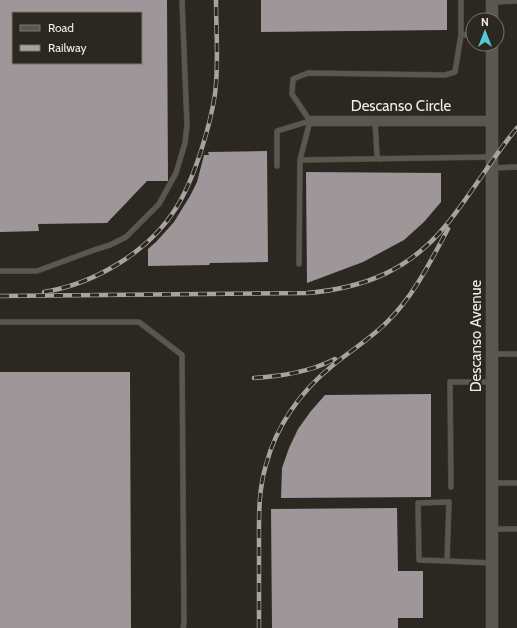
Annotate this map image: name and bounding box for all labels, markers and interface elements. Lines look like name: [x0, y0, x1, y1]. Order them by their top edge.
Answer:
legend: [12, 12, 142, 64]
north arrow: [465, 12, 505, 52]
text: N: [481, 15, 489, 29]
text: Road: [48, 20, 74, 35]
text: Railway: [48, 40, 86, 55]
street label: Descanso Circle: [351, 97, 451, 115]
street label: Descanso Avenue: [467, 279, 485, 392]

